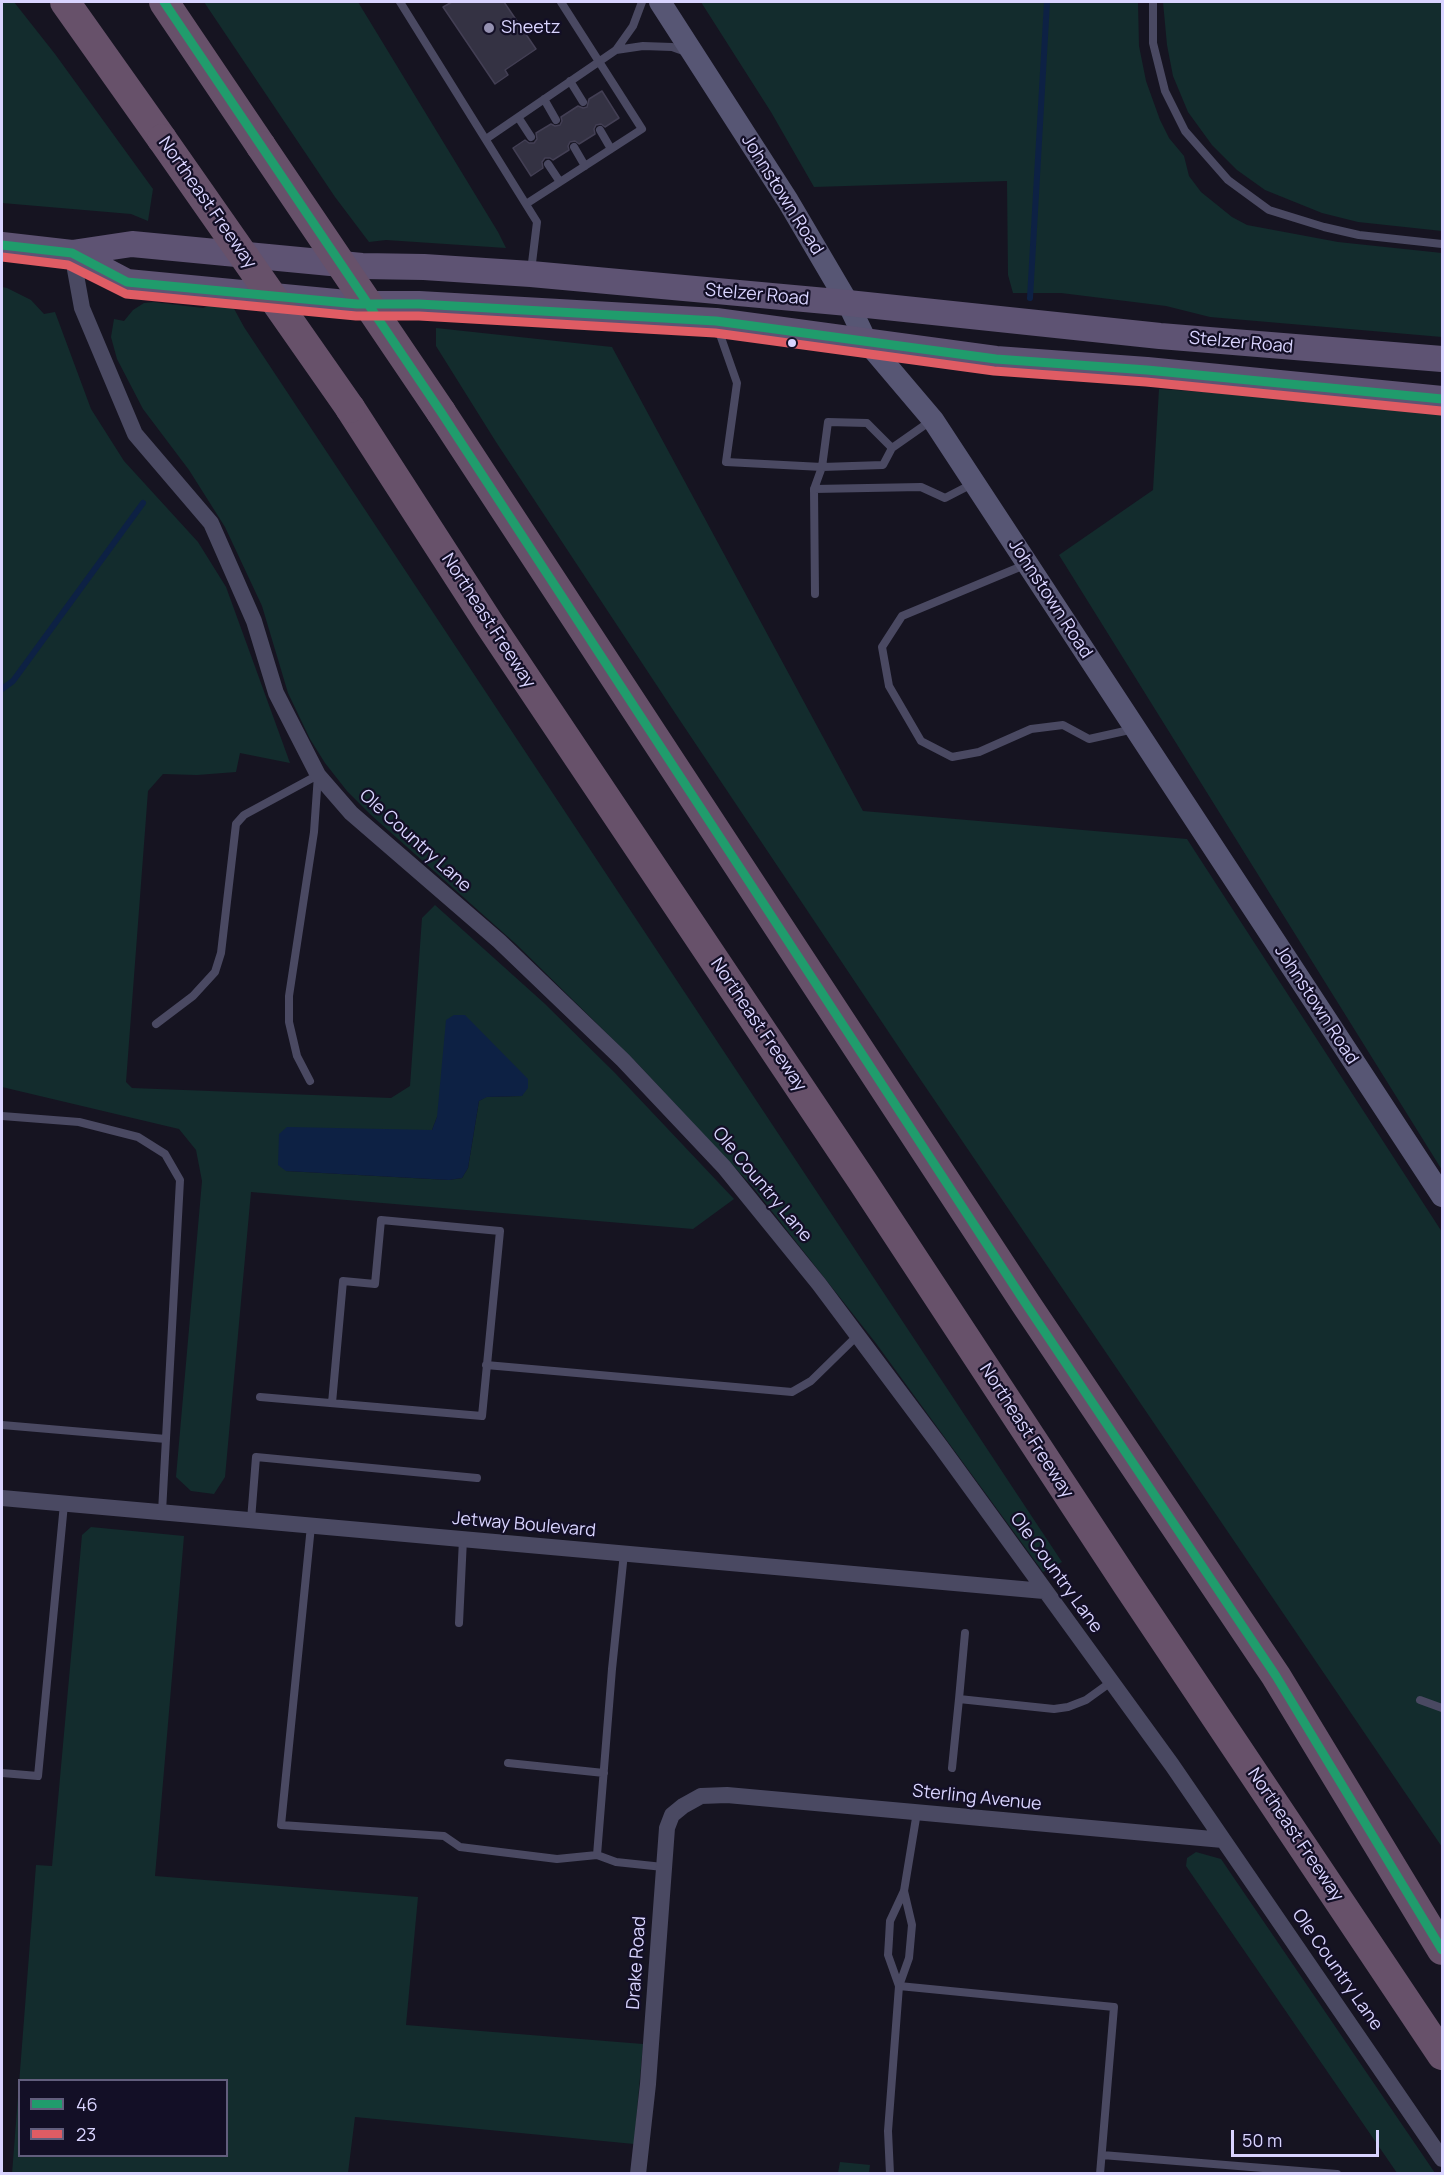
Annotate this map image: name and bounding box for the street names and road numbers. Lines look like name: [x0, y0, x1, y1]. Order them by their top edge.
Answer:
street label: Johnstown Road: [736, 131, 828, 259]
street label: Northeast Freeway: [153, 133, 261, 273]
street label: Stelzer Road: [704, 280, 810, 310]
street label: Stelzer Road: [1188, 328, 1294, 358]
street label: Johnstown Road: [1003, 535, 1097, 663]
street label: Northeast Freeway: [436, 550, 540, 692]
street label: Ole Country Lane: [355, 785, 475, 897]
street label: Johnstown Road: [1269, 941, 1363, 1069]
street label: Northeast Freeway: [705, 954, 811, 1096]
street label: Ole Country Lane: [708, 1123, 816, 1247]
street label: Northeast Freeway: [974, 1360, 1078, 1502]
street label: Jetway Boulevard: [451, 1508, 597, 1542]
street label: Ole Country Lane: [1005, 1509, 1107, 1637]
street label: Northeast Freeway: [1242, 1764, 1348, 1906]
street label: Sterling Avenue: [911, 1780, 1043, 1816]
street label: Ole Country Lane: [1287, 1905, 1387, 2035]
street label: Drake Road: [623, 1915, 651, 2011]

